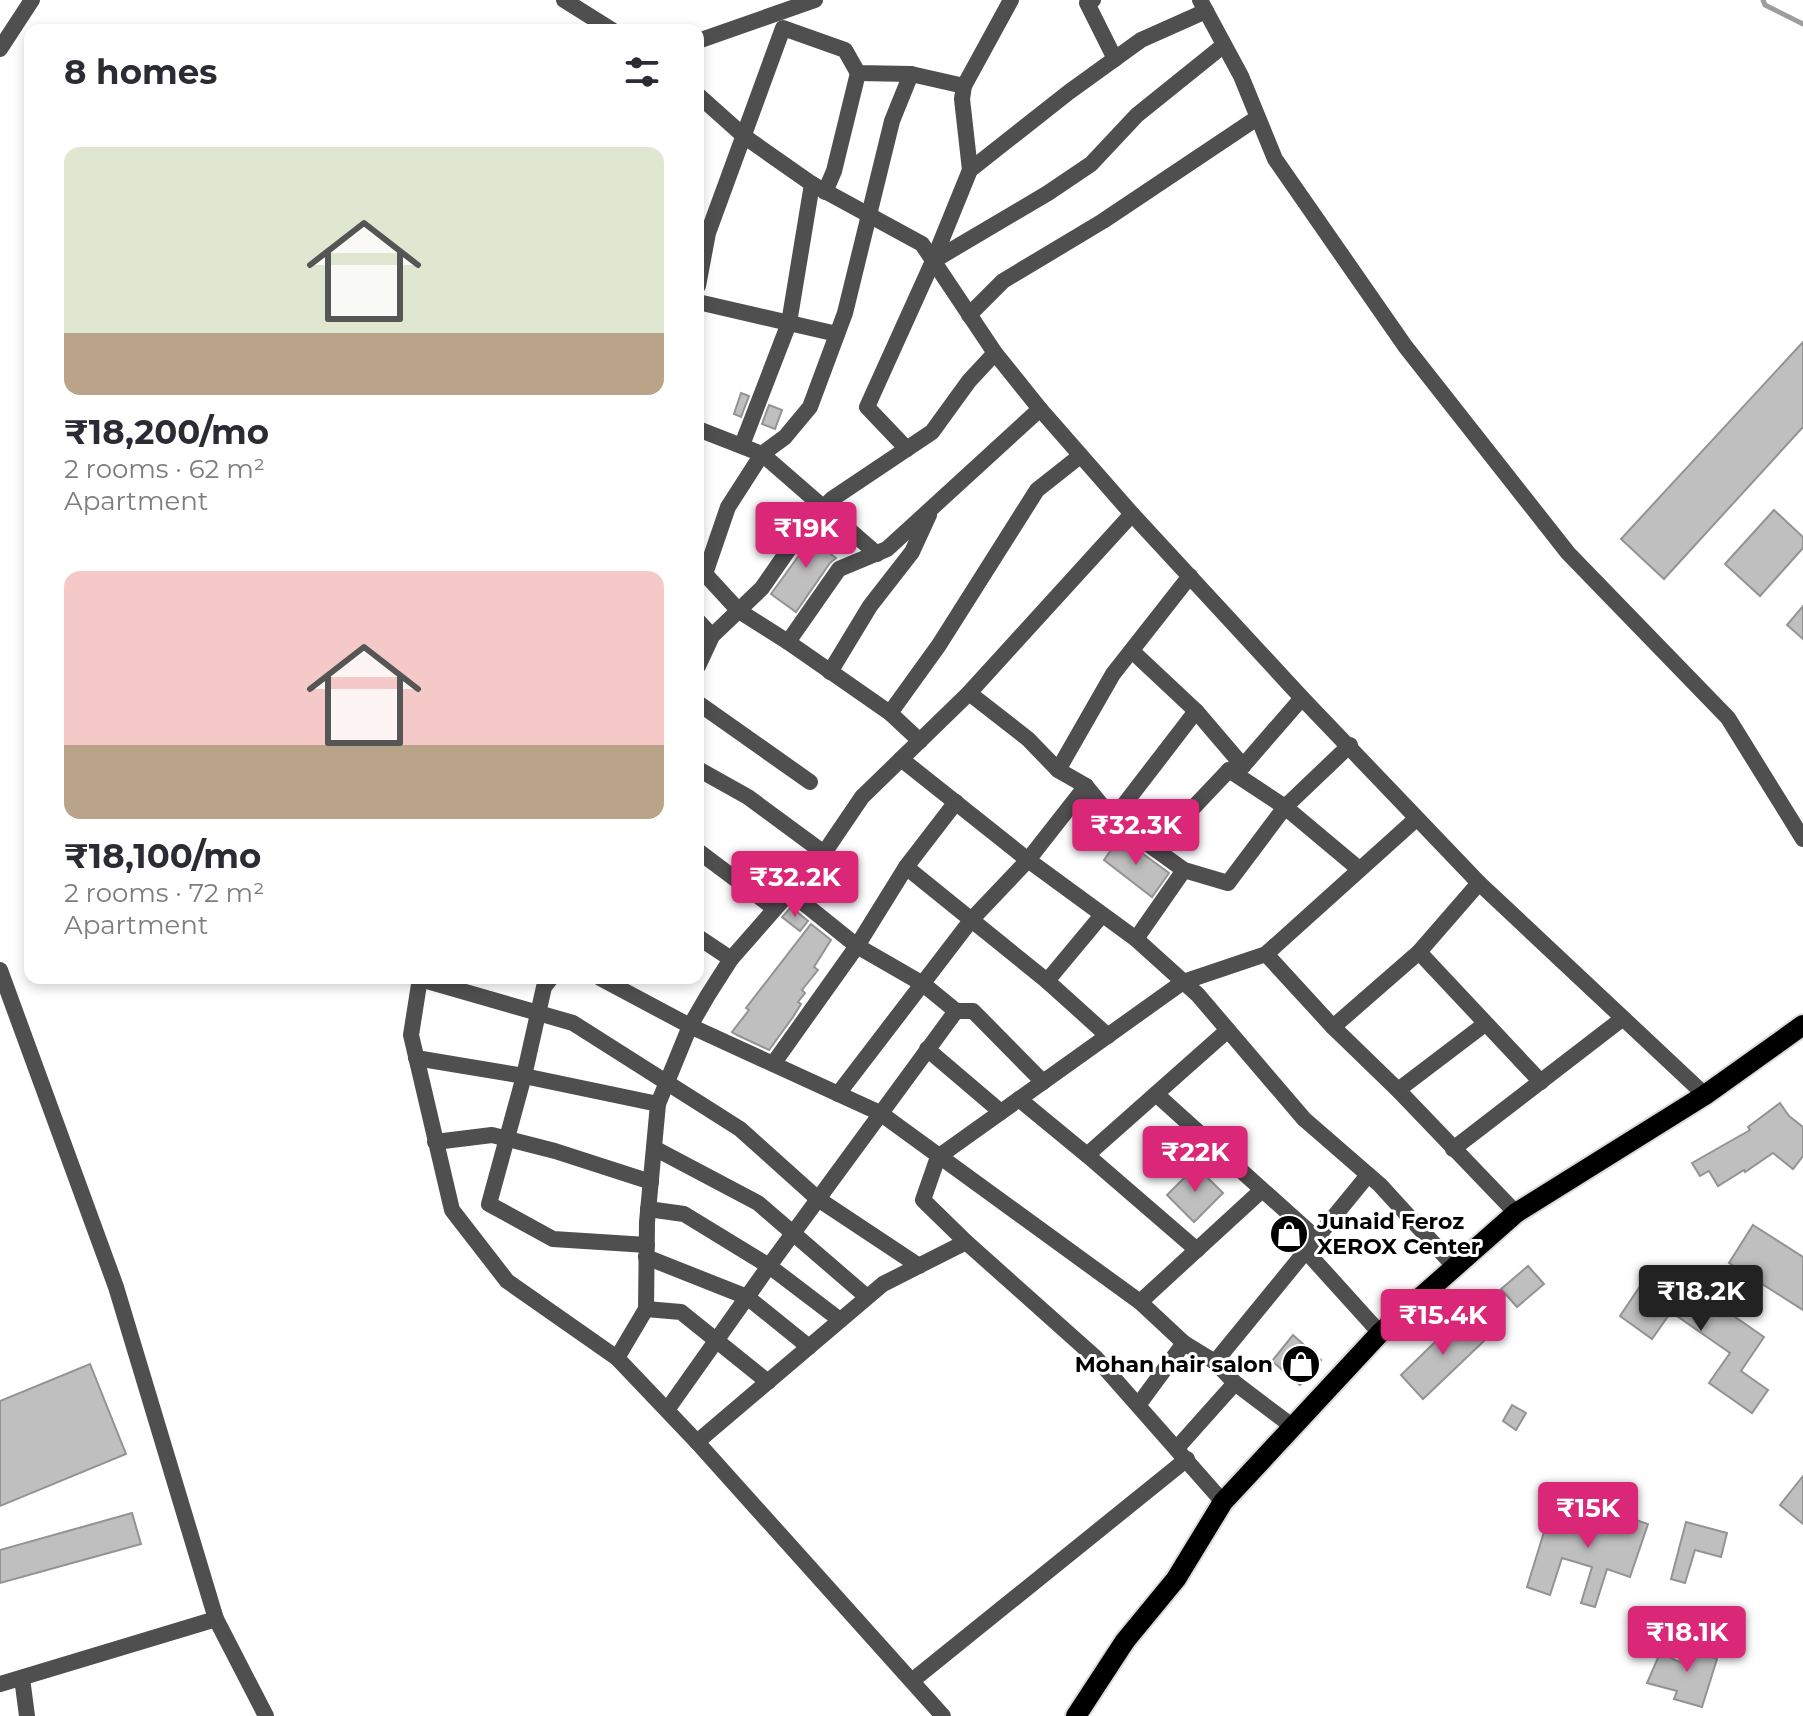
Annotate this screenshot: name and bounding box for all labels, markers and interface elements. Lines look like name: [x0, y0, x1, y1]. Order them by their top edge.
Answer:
icon: filters: [620, 50, 664, 94]
text: 8 homes: [64, 51, 217, 93]
icon: home: [292, 199, 436, 343]
text: ₹18,200/mo: [64, 411, 269, 453]
text: 2 rooms · 62 m²: [64, 453, 265, 485]
text: Apartment: [64, 485, 208, 517]
pin: ₹19K: [759, 502, 853, 570]
text: ₹19K: [774, 512, 839, 544]
icon: home: [292, 623, 436, 767]
pin: ₹32.3K: [1071, 799, 1201, 867]
text: ₹32.3K: [1090, 809, 1182, 841]
text: ₹18,100/mo: [64, 835, 261, 877]
pin: ₹32.2K: [730, 851, 860, 919]
text: ₹32.2K: [749, 861, 841, 893]
text: 2 rooms · 72 m²: [64, 877, 264, 909]
text: Apartment: [64, 909, 208, 941]
pin: ₹22K: [1148, 1126, 1242, 1194]
text: ₹22K: [1161, 1136, 1229, 1168]
place label: Junaid Feroz XEROX Center: [1316, 1208, 1480, 1260]
shop icon: Junaid Feroz XEROX Center: [1268, 1213, 1310, 1255]
pin: ₹18.2K: [1636, 1265, 1766, 1333]
text: ₹18.2K: [1657, 1275, 1745, 1307]
pin: ₹15.4K: [1378, 1289, 1508, 1357]
text: ₹15.4K: [1399, 1299, 1487, 1331]
shop icon: Mohan hair salon: [1280, 1343, 1322, 1385]
place label: Mohan hair salon: [1075, 1351, 1273, 1378]
pin: ₹15K: [1541, 1482, 1635, 1550]
text: ₹15K: [1556, 1492, 1620, 1524]
pin: ₹18.1K: [1622, 1606, 1752, 1674]
text: ₹18.1K: [1646, 1616, 1728, 1648]

